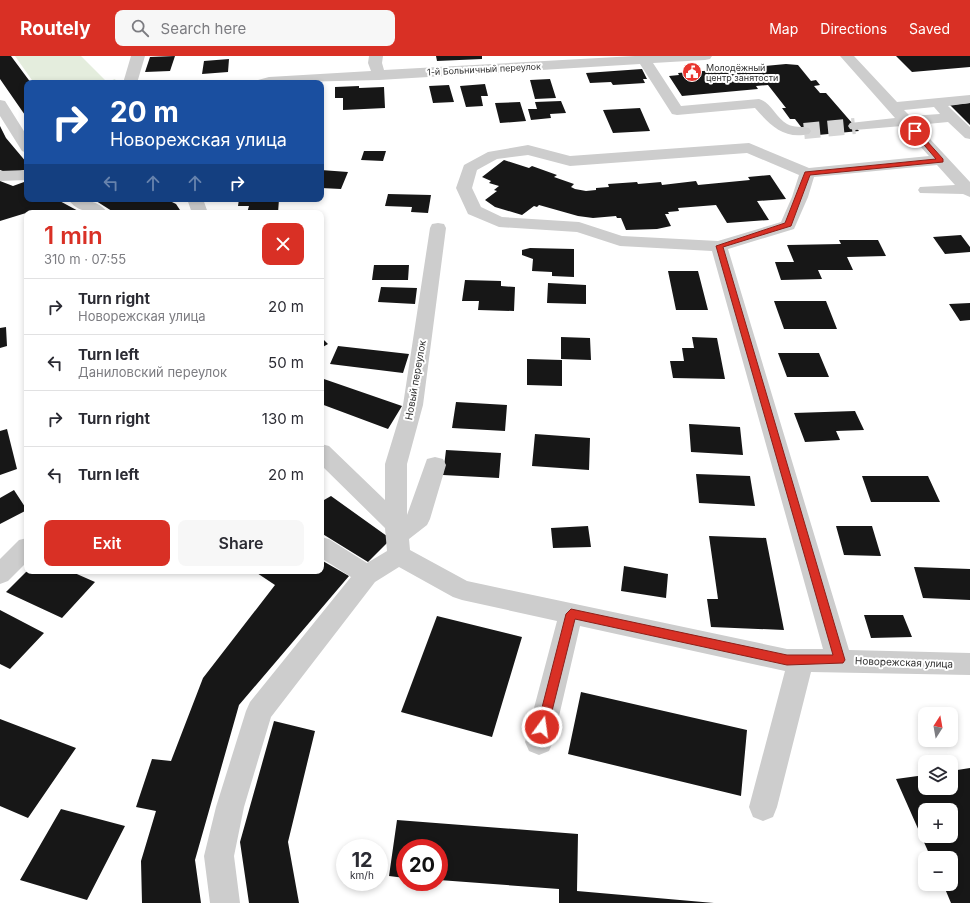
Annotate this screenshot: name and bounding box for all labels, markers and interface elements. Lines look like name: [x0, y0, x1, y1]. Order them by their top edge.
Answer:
search box: [115, 10, 395, 46]
text: Routely: [20, 17, 91, 40]
icon: search: [129, 17, 151, 39]
text: Search here: [161, 19, 246, 38]
text: Map: [769, 20, 798, 37]
text: Directions: [820, 20, 887, 37]
text: Saved: [909, 20, 950, 37]
street label: 1-й Больничный переулок: [427, 61, 541, 77]
public building icon: Молодёжный центр занятости: [681, 61, 703, 83]
place label: Молодёжный центр занятости: [706, 62, 778, 83]
text: 20 m: [110, 95, 179, 129]
icon: right: [44, 96, 96, 148]
pin: [898, 114, 932, 148]
icon: arrive: [904, 120, 926, 142]
text: Новорежская улица: [110, 129, 287, 150]
icon: left: [100, 172, 122, 194]
icon: ahead: [142, 172, 164, 194]
icon: ahead: [184, 172, 206, 194]
icon: right: [226, 172, 248, 194]
text: 1 min: [44, 221, 103, 250]
button: close: [262, 223, 304, 265]
text: 310 m · 07:55: [44, 251, 126, 267]
text: Turn right: [78, 289, 150, 308]
icon: right: [44, 296, 66, 318]
text: 20 m: [268, 297, 304, 316]
text: Новорежская улица: [78, 308, 206, 324]
street label: Новый переулок: [402, 339, 428, 421]
text: Turn left: [78, 345, 139, 364]
icon: left: [44, 352, 66, 374]
text: 50 m: [268, 353, 304, 372]
text: Даниловский переулок: [78, 364, 227, 380]
icon: right: [44, 408, 66, 430]
text: Turn right: [78, 409, 150, 428]
text: 130 m: [262, 409, 304, 428]
icon: left: [44, 464, 66, 486]
text: Turn left: [78, 465, 139, 484]
text: 20 m: [268, 465, 304, 484]
button: Exit: [44, 520, 170, 566]
button: Share: [178, 520, 304, 566]
street label: Новорежская улица: [855, 654, 953, 670]
position arrow: [521, 706, 563, 748]
north arrow: [918, 707, 958, 747]
map controls: [918, 707, 958, 891]
button: layers: [918, 755, 958, 795]
button: +: [918, 803, 958, 843]
speed limit sign: 20: [396, 839, 448, 891]
text: 12: [351, 848, 373, 872]
button: −: [918, 851, 958, 891]
text: km/h: [350, 869, 374, 881]

